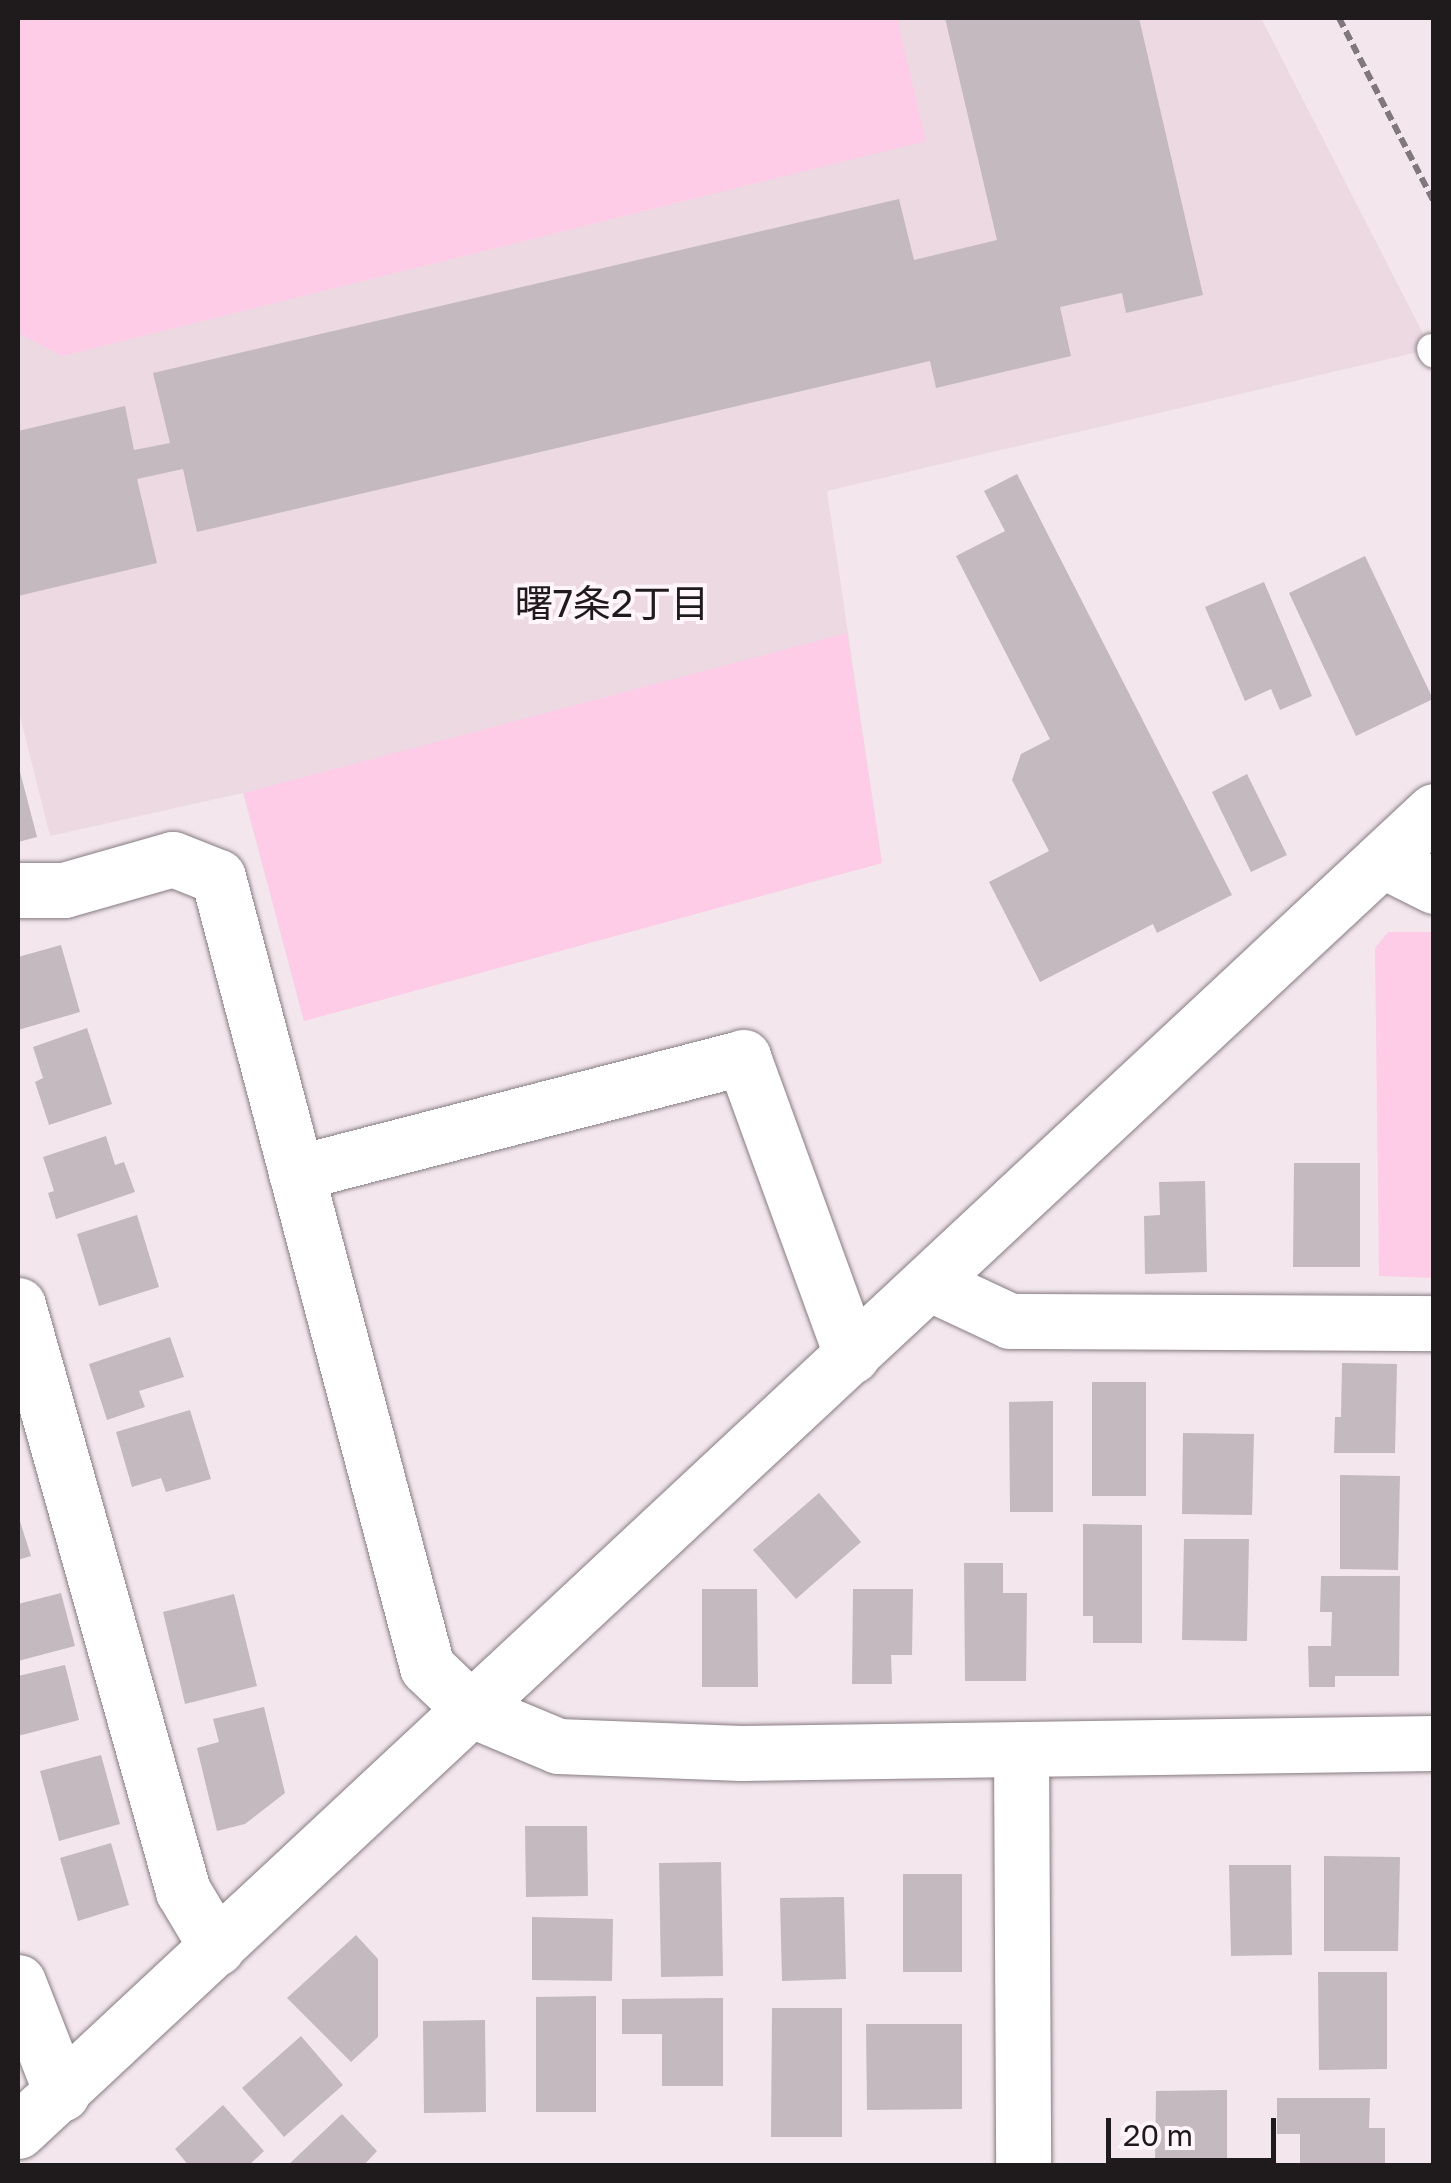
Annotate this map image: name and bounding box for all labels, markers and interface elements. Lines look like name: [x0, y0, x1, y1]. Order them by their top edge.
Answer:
district label: 曙7条2丁目: [515, 580, 709, 626]
scale bar: [1111, 2098, 1281, 2160]
text: 20 m: [1123, 2117, 1193, 2153]

